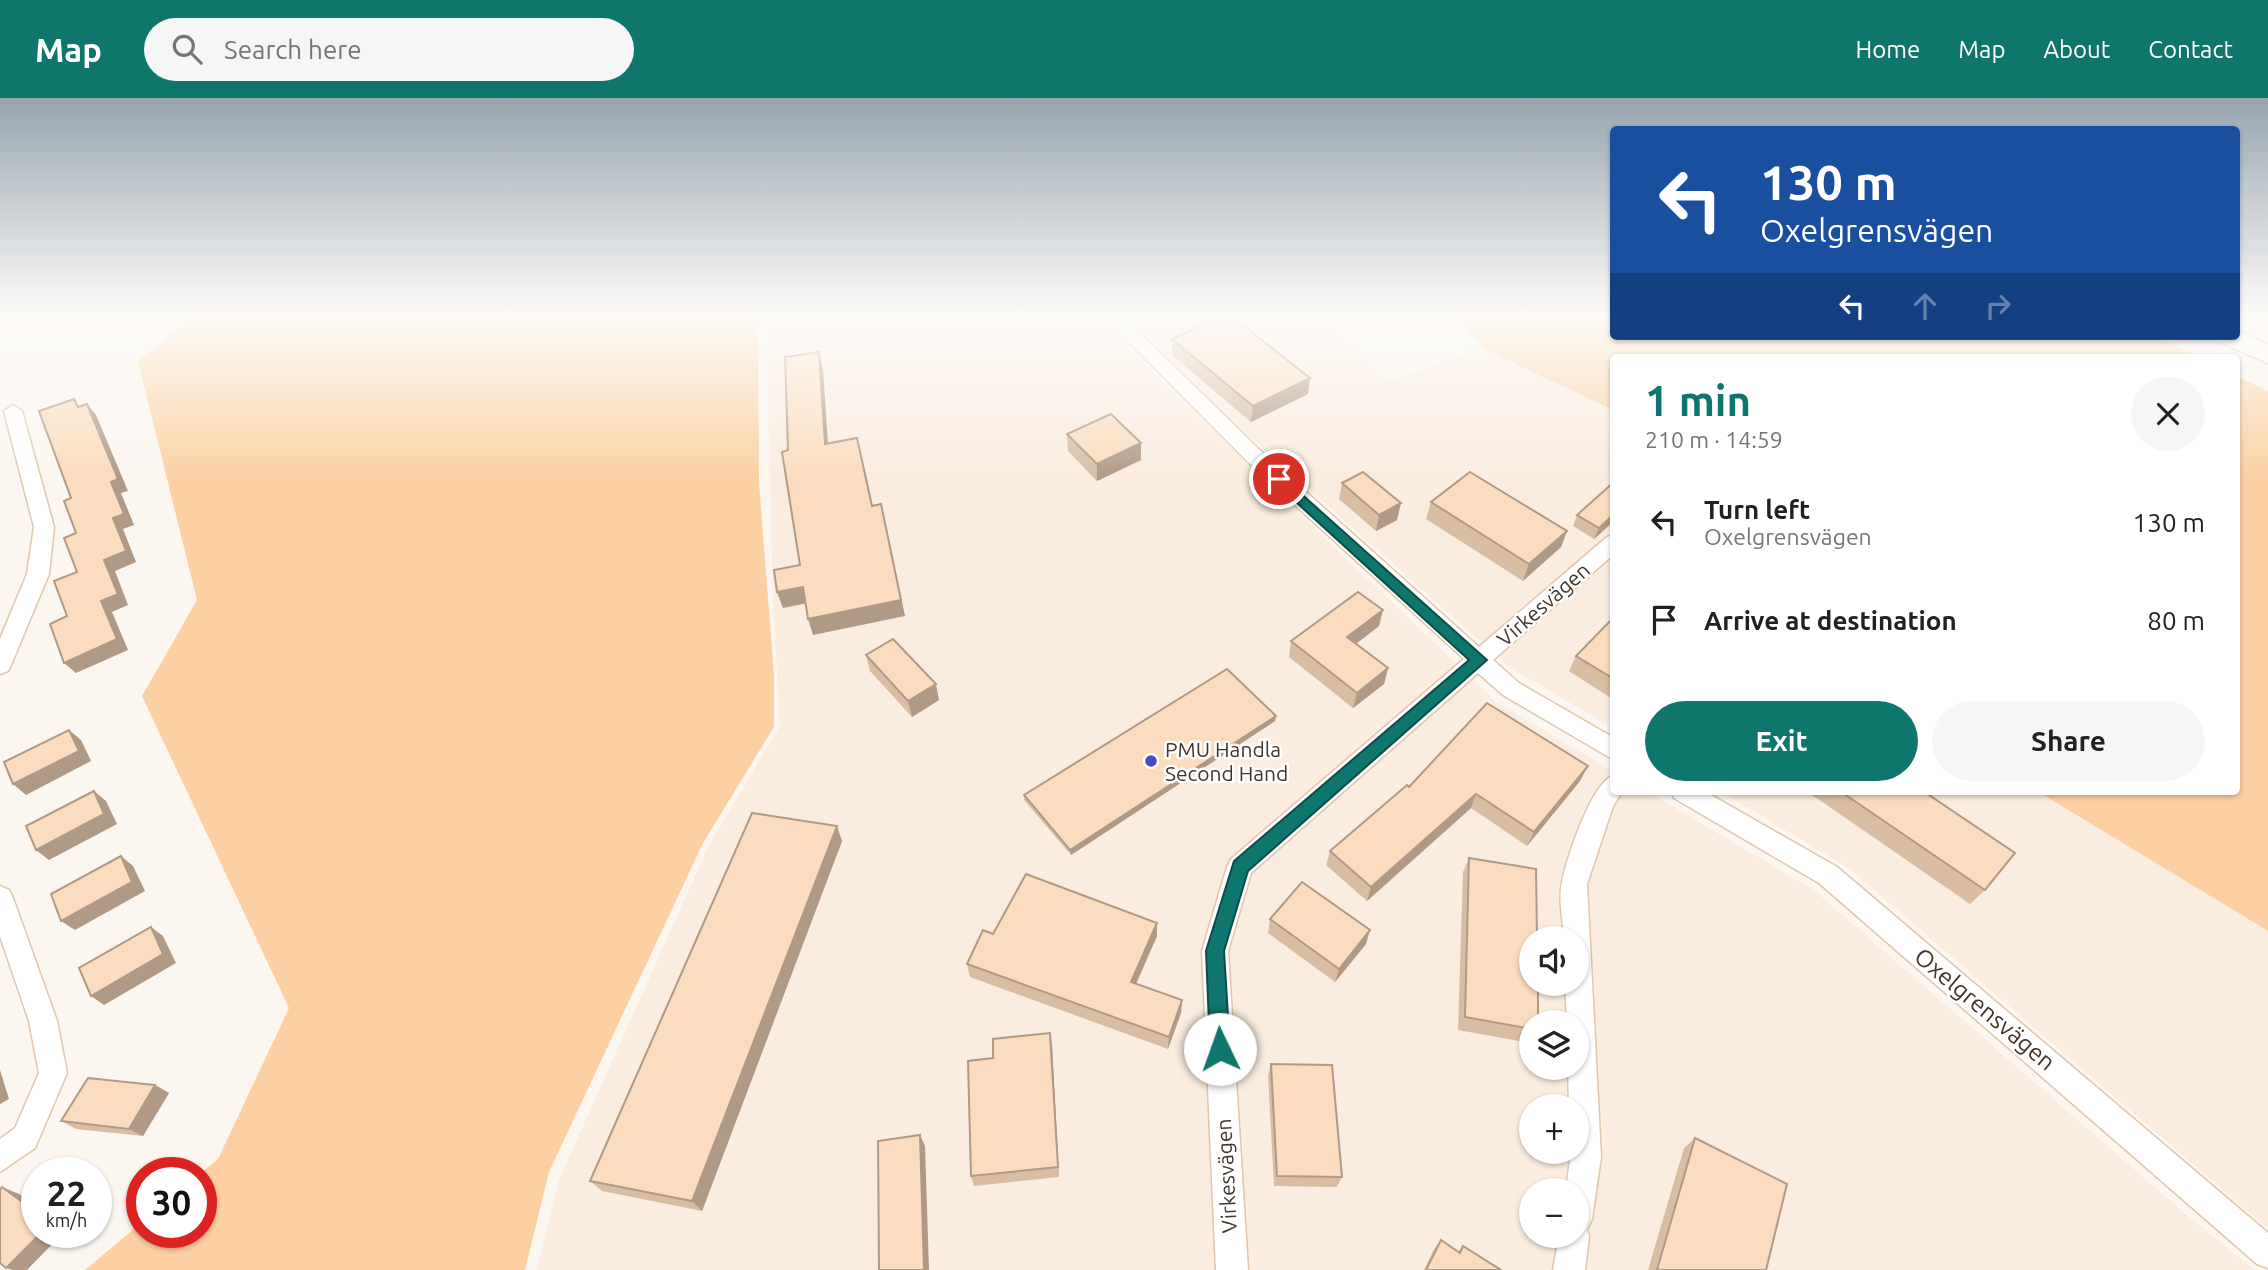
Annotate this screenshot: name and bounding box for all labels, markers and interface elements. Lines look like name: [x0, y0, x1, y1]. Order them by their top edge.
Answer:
search box: [144, 18, 634, 81]
icon: search: [168, 30, 206, 68]
text: Map: [35, 31, 102, 68]
text: Search here: [224, 35, 362, 64]
text: Home: [1855, 36, 1920, 63]
text: Map: [1958, 36, 2005, 63]
text: About: [2043, 36, 2110, 63]
text: Contact: [2148, 36, 2233, 63]
icon: left: [1645, 154, 1736, 245]
text: 130 m: [1760, 154, 1897, 209]
text: Oxelgrensvägen: [1760, 212, 1993, 248]
icon: left: [1833, 287, 1871, 325]
icon: ahead: [1906, 287, 1944, 325]
icon: right: [1979, 287, 2017, 325]
text: 1 min: [1645, 377, 1751, 424]
button: close: [2131, 377, 2205, 451]
text: 210 m · 14:59: [1645, 427, 1783, 452]
pin: [1249, 449, 1309, 509]
icon: arrive: [1260, 460, 1298, 498]
text: Turn left: [1704, 495, 1810, 524]
icon: left: [1645, 503, 1683, 541]
text: 130 m: [2133, 508, 2205, 537]
text: Oxelgrensvägen: [1704, 524, 1872, 549]
street label: Virkesvägen: [1492, 557, 1594, 651]
icon: arrive: [1645, 601, 1683, 639]
text: Arrive at destination: [1704, 606, 1957, 635]
text: 80 m: [2147, 606, 2205, 635]
button: Exit: [1645, 701, 1918, 781]
button: Share: [1932, 701, 2205, 781]
place label: PMU Handla Second Hand: [1165, 737, 1288, 785]
marker: PMU Handla Second Hand: [1143, 753, 1159, 769]
map controls: [1519, 926, 1589, 1248]
button: sound: [1519, 926, 1589, 996]
street label: Oxelgrensvägen: [1909, 942, 2061, 1076]
button: layers: [1519, 1010, 1589, 1080]
position arrow: [1183, 1012, 1257, 1086]
button: +: [1519, 1094, 1589, 1164]
street label: Virkesvägen: [1211, 1118, 1241, 1234]
speed limit sign: 30: [126, 1157, 217, 1248]
text: 22: [47, 1173, 86, 1213]
button: −: [1519, 1178, 1589, 1248]
text: km/h: [46, 1210, 87, 1230]

